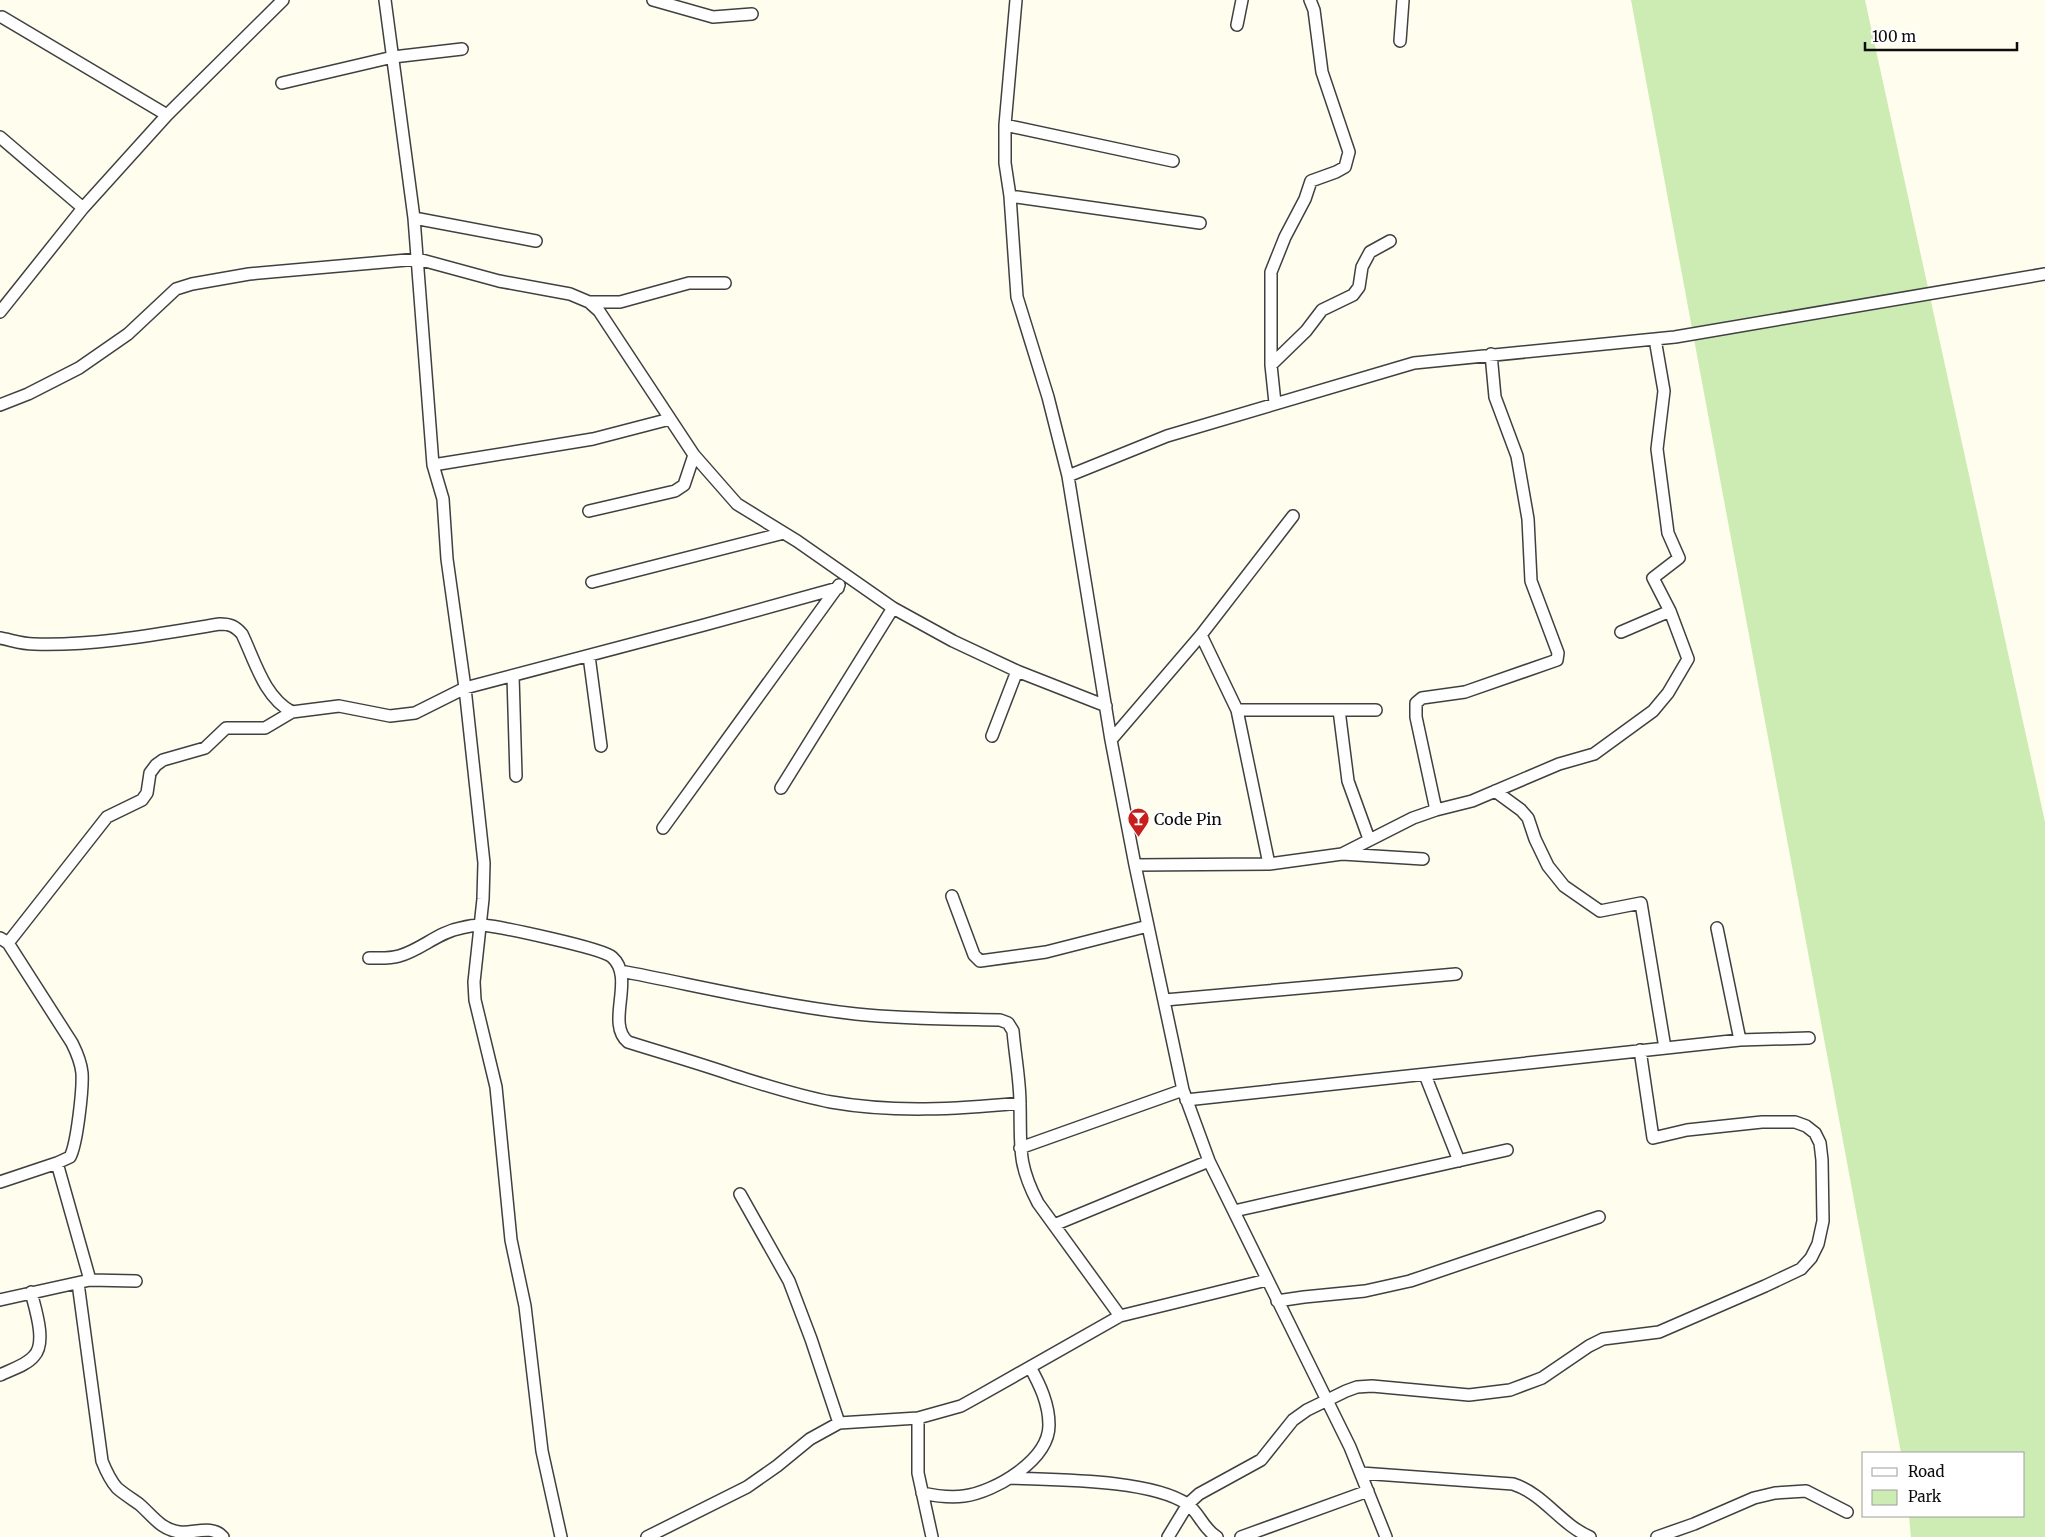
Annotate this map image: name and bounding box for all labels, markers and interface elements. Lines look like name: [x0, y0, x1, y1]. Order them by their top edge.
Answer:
scale bar: [1865, 20, 2018, 52]
text: 100 m: [1872, 27, 1916, 46]
bar icon: Code Pin: [1126, 807, 1150, 838]
place label: Code Pin: [1154, 809, 1222, 829]
legend: [1862, 1452, 2025, 1517]
text: Road: [1908, 1462, 1944, 1481]
text: Park: [1908, 1487, 1942, 1506]

